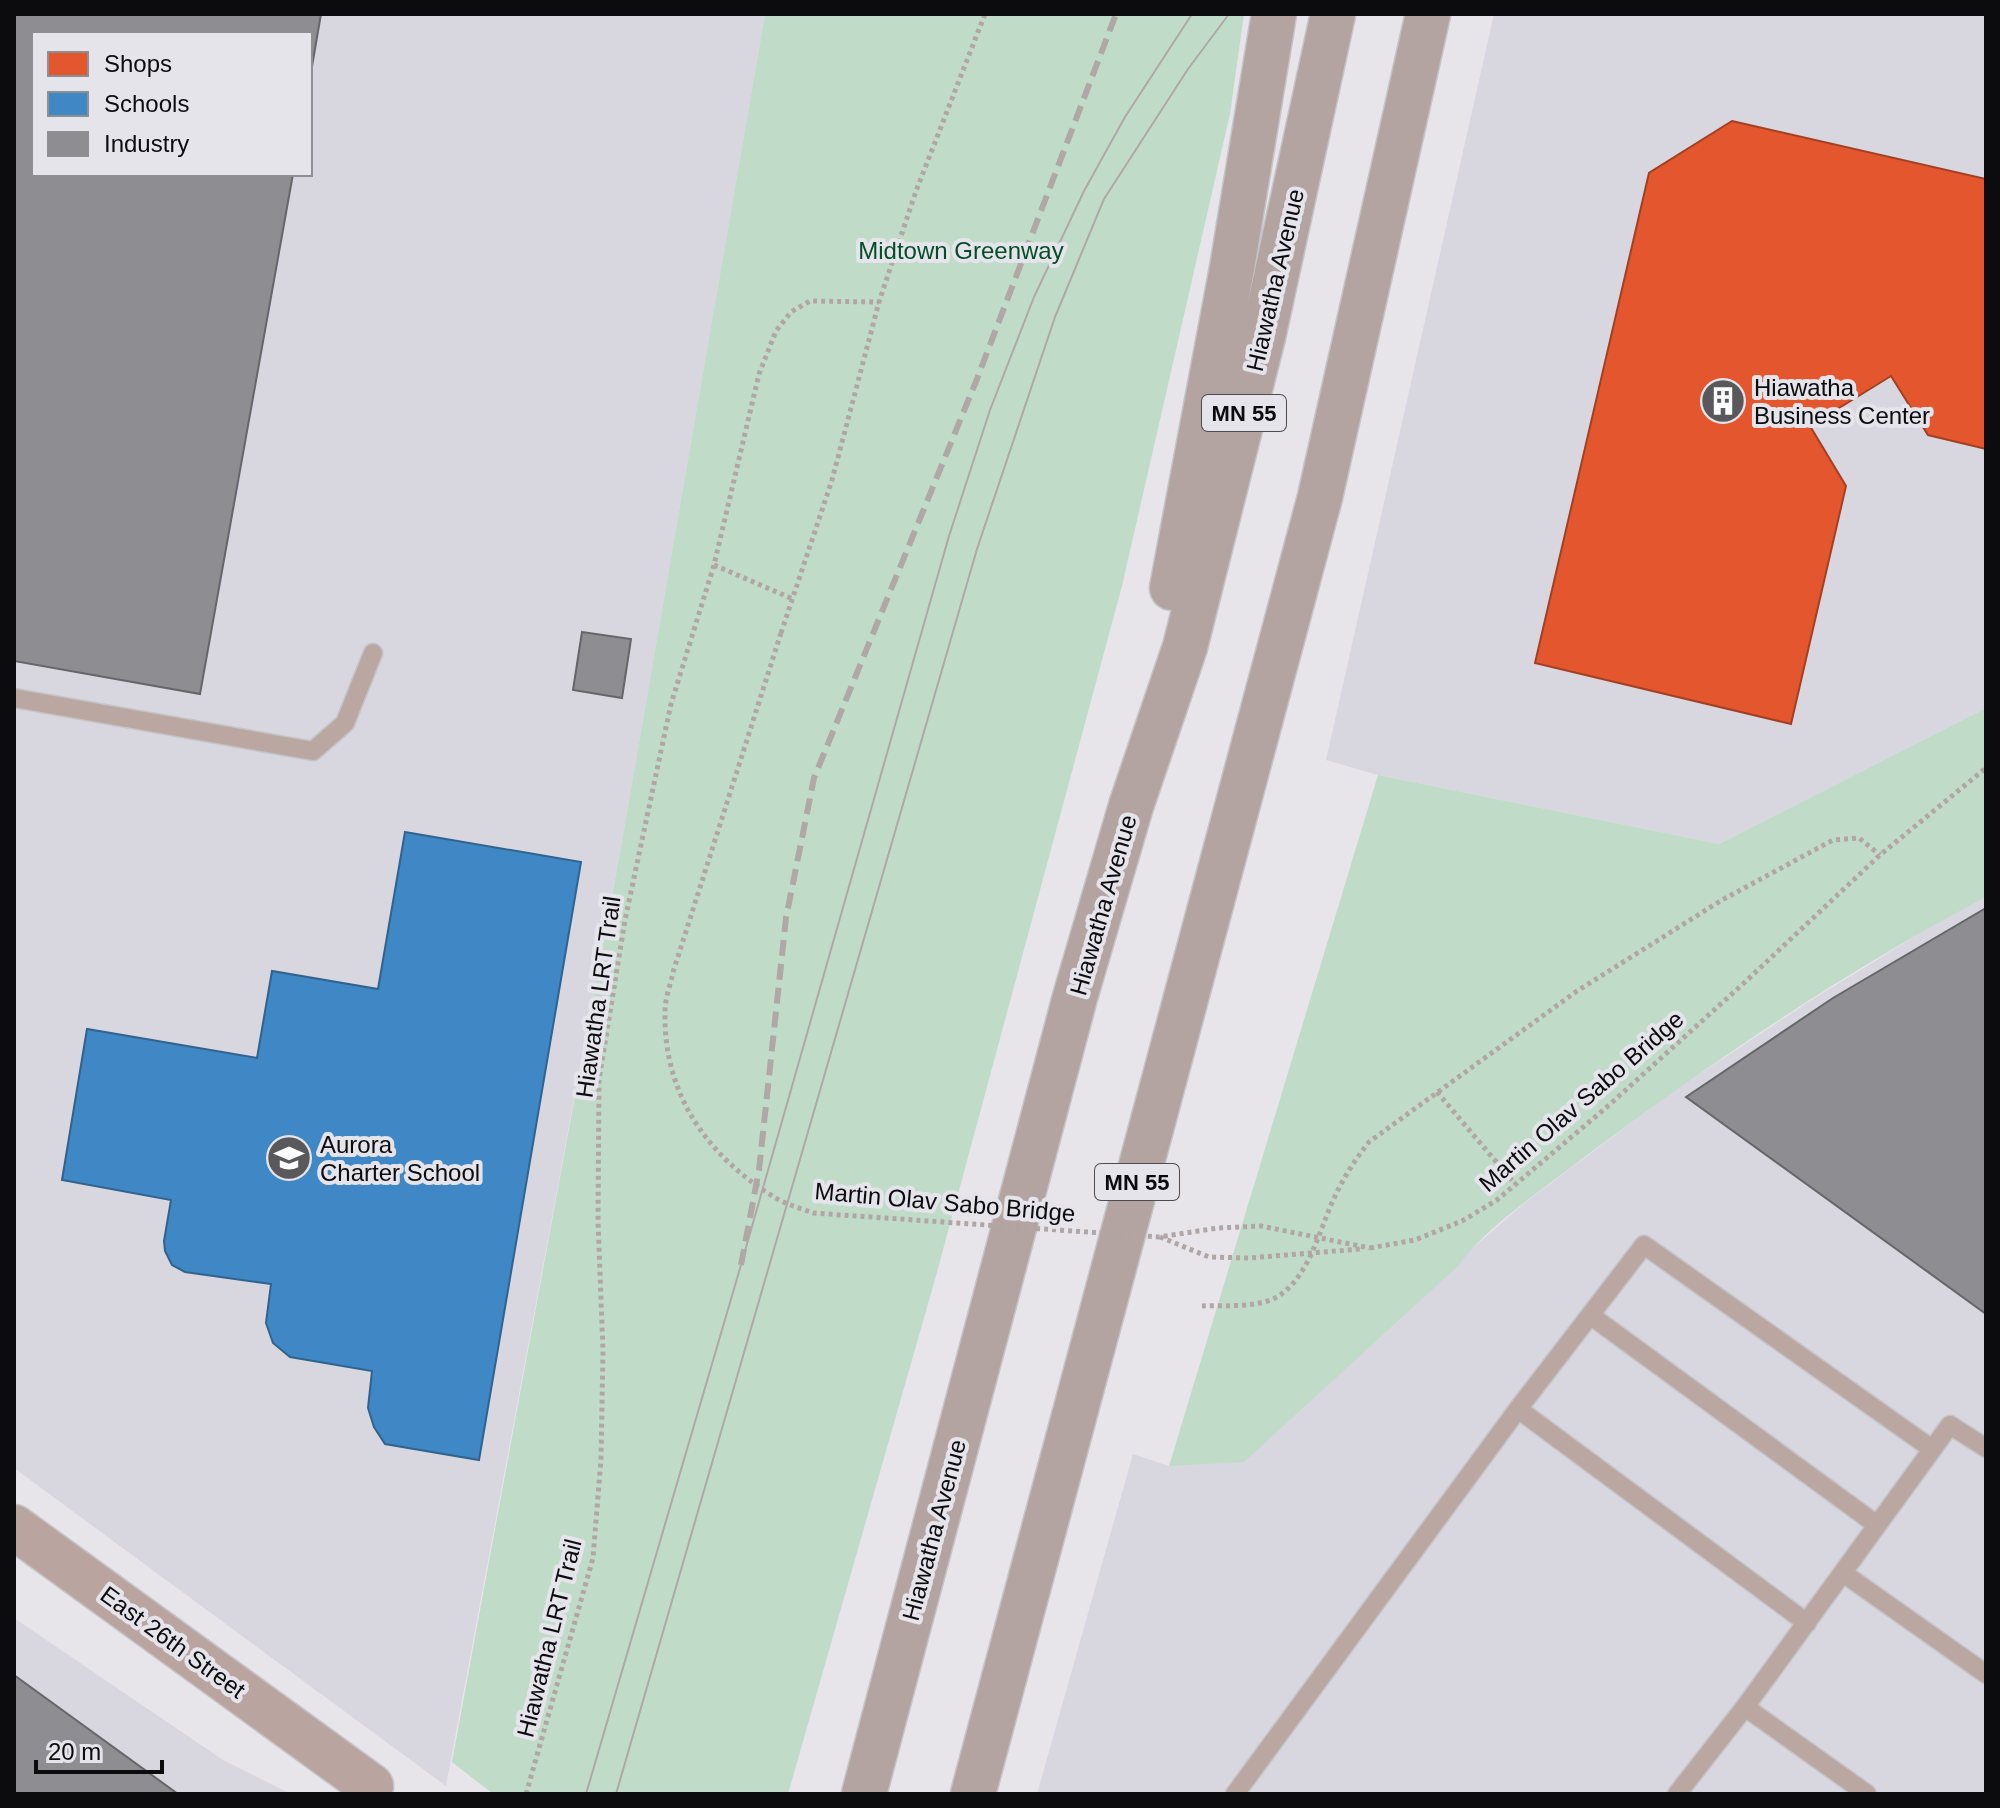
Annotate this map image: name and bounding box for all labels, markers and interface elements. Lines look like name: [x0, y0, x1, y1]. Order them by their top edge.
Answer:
legend: [32, 32, 312, 176]
text: Shops: [104, 50, 172, 77]
text: Schools: [104, 90, 189, 117]
text: Industry: [104, 130, 189, 157]
street label: Hiawatha Avenue: [1241, 186, 1309, 374]
park label: Midtown Greenway: [858, 237, 1064, 264]
place label: Hiawatha Business Center: [1754, 374, 1930, 429]
building icon: Hiawatha Business Center: [1699, 377, 1747, 425]
road number: MN 55: [1202, 395, 1286, 431]
street label: Hiawatha Avenue: [1064, 812, 1142, 998]
street label: Hiawatha LRT Trail: [570, 895, 626, 1099]
street label: Martin Olav Sabo Bridge: [1473, 1005, 1689, 1197]
place label: Aurora Charter School: [320, 1131, 480, 1186]
school or university icon: Aurora Charter School: [265, 1134, 313, 1182]
road number: MN 55: [1095, 1164, 1179, 1200]
street label: Martin Olav Sabo Bridge: [814, 1177, 1076, 1227]
street label: Hiawatha Avenue: [897, 1436, 971, 1624]
street label: Hiawatha LRT Trail: [511, 1536, 587, 1740]
street label: East 26th Street: [95, 1580, 251, 1704]
scale bar: [36, 1724, 162, 1774]
text: 20 m: [48, 1738, 101, 1765]

